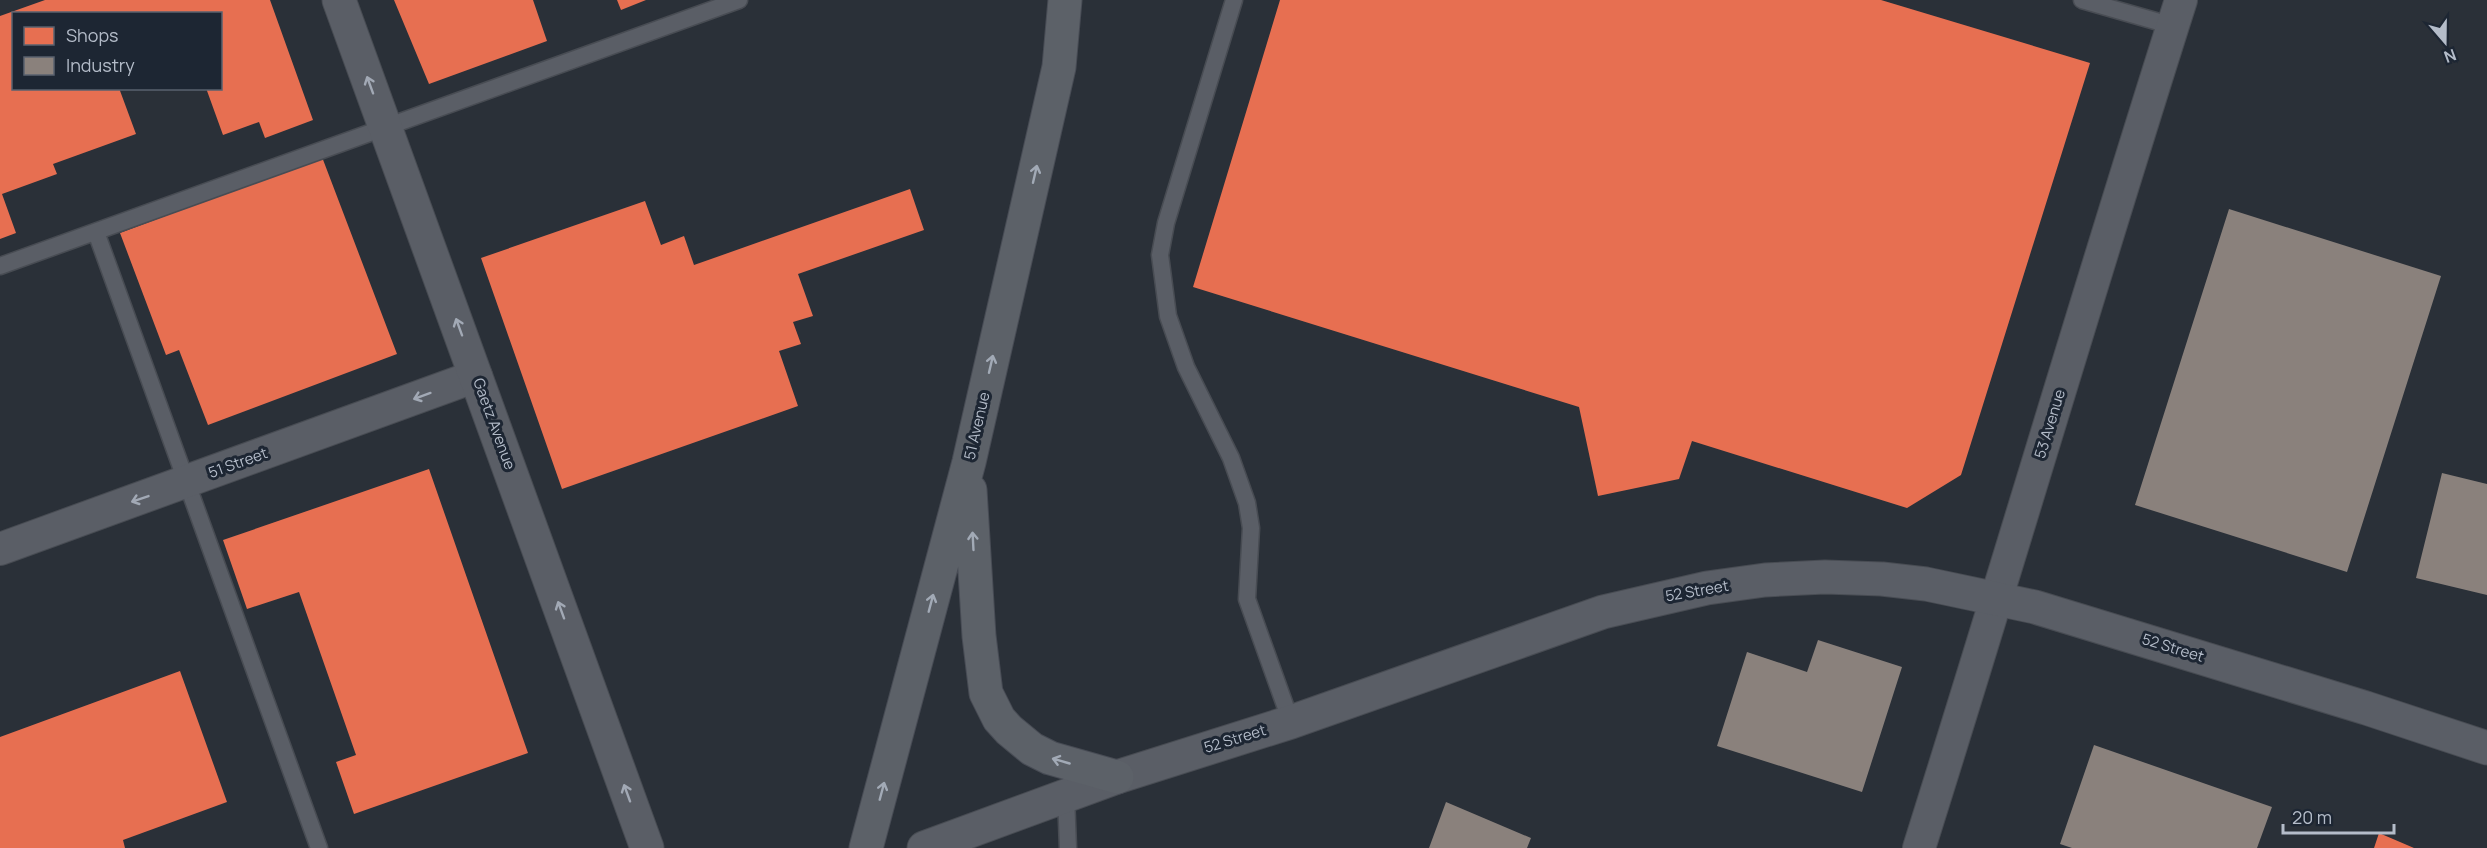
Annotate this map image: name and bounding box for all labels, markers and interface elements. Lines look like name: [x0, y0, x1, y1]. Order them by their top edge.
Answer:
legend: [12, 12, 222, 90]
north arrow: [2415, 12, 2475, 72]
text: Shops: [66, 23, 118, 47]
text: N: [2441, 44, 2459, 68]
text: Industry: [66, 53, 135, 77]
one-way arrow: [364, 76, 375, 95]
one-way arrow: [1029, 165, 1041, 184]
one-way arrow: [452, 319, 463, 337]
one-way arrow: [986, 355, 997, 374]
street label: Gaetz Avenue: [468, 375, 521, 473]
street label: 53 Avenue: [2029, 386, 2070, 461]
street label: 51 Avenue: [959, 390, 995, 462]
one-way arrow: [413, 392, 431, 403]
street label: 51 Street: [205, 442, 270, 483]
one-way arrow: [131, 494, 150, 505]
one-way arrow: [968, 531, 979, 551]
street label: 52 Street: [1664, 575, 1730, 606]
one-way arrow: [926, 594, 938, 613]
one-way arrow: [554, 601, 565, 619]
street label: 52 Street: [2140, 628, 2207, 667]
street label: 52 Street: [1201, 719, 1268, 758]
one-way arrow: [1052, 755, 1071, 766]
one-way arrow: [876, 782, 888, 801]
one-way arrow: [620, 784, 631, 803]
scale bar: [2283, 797, 2394, 835]
text: 20 m: [2292, 805, 2332, 829]

